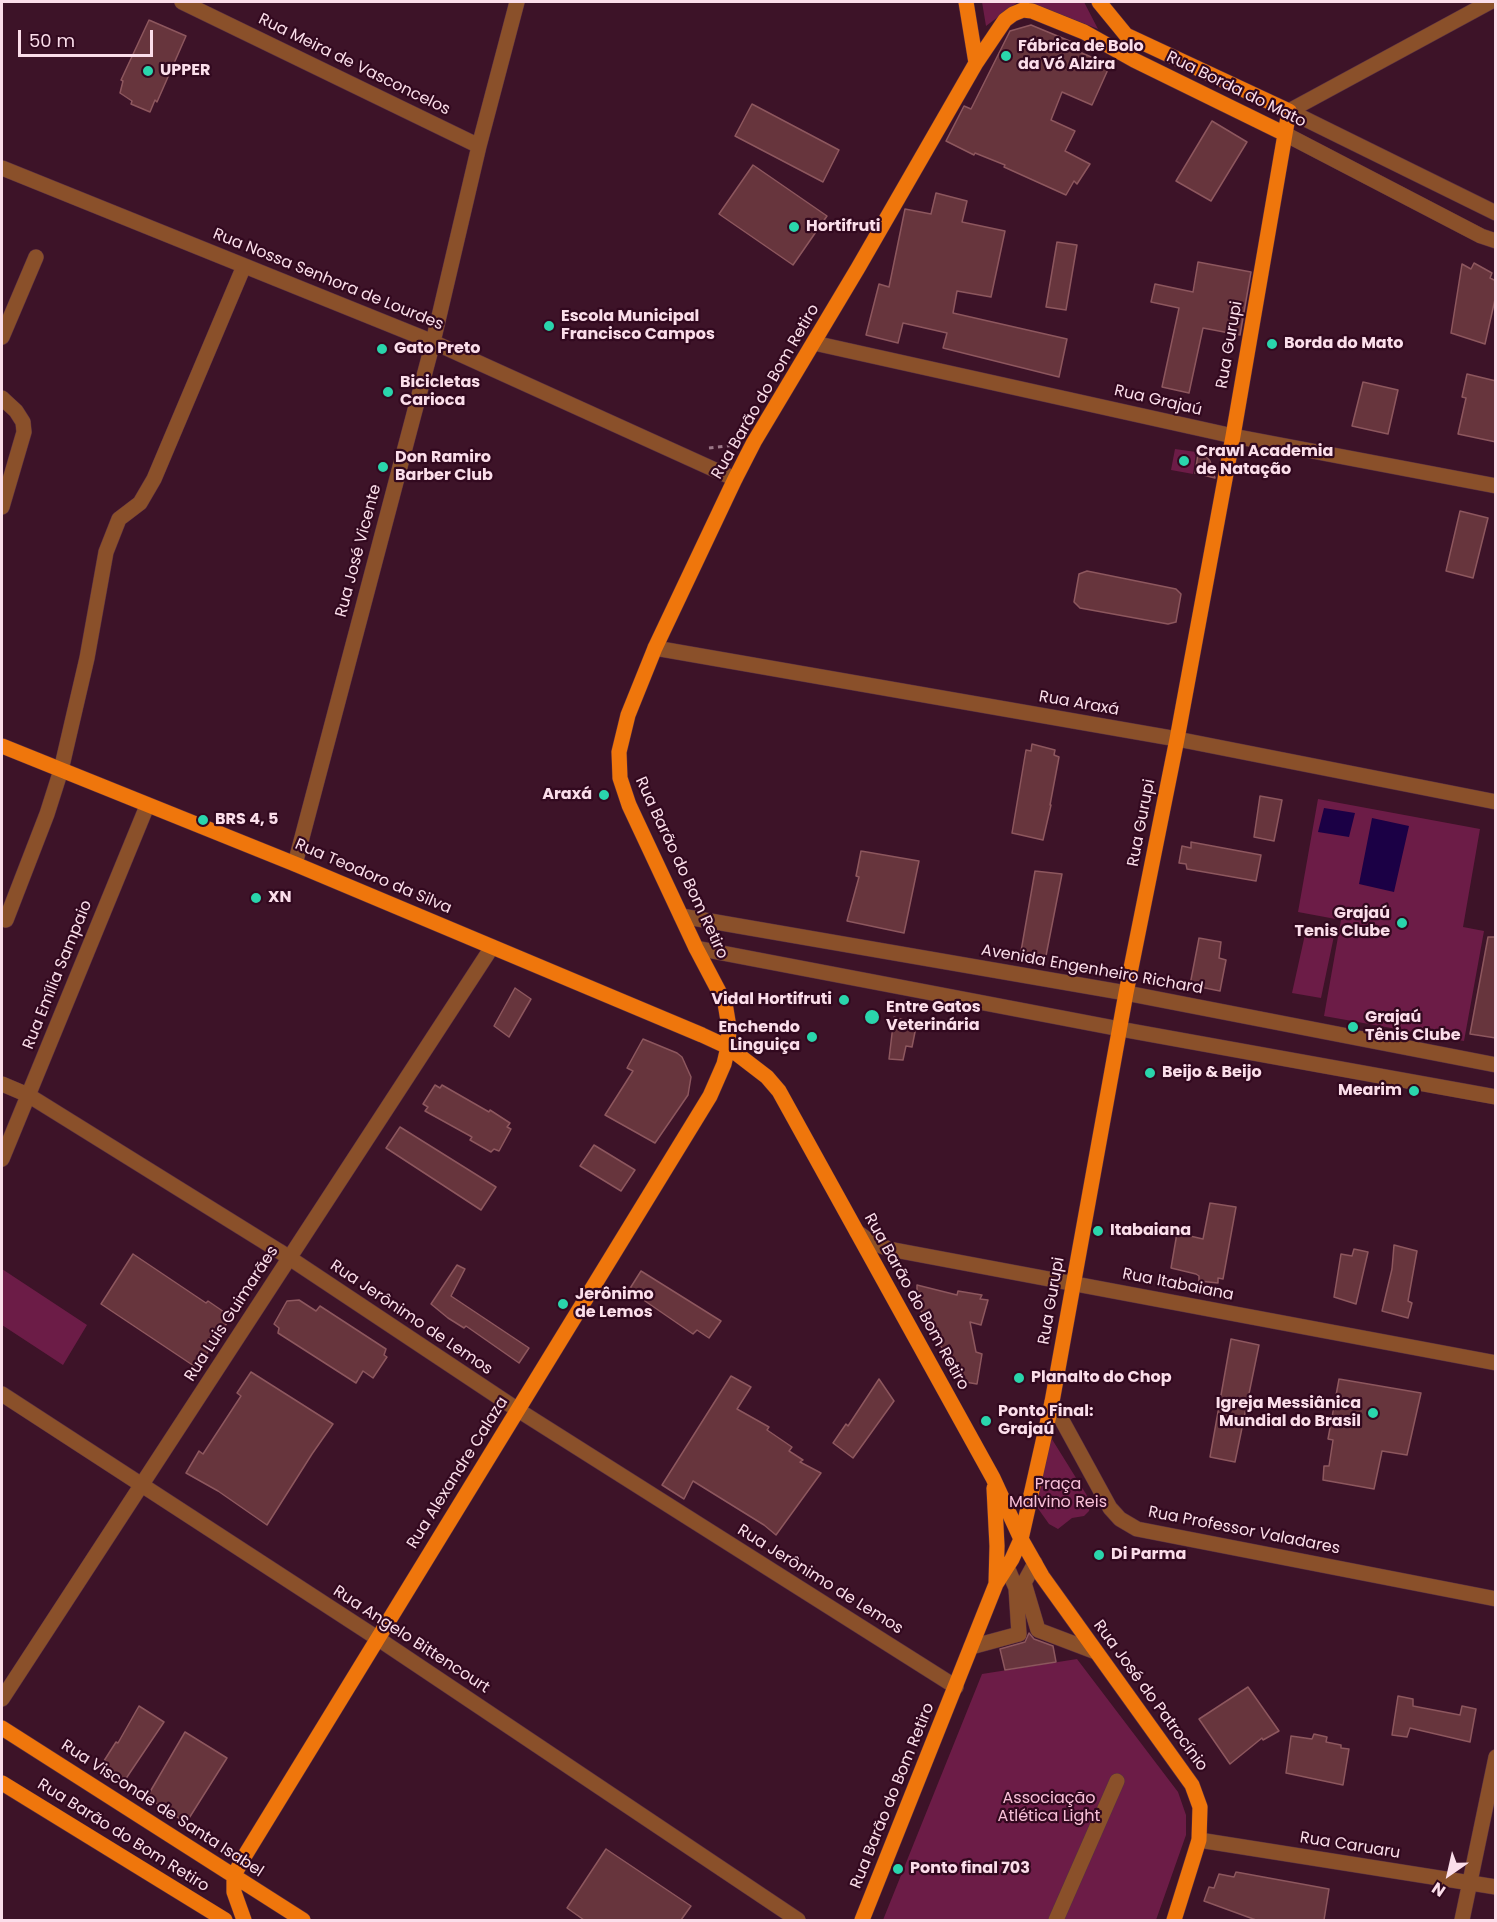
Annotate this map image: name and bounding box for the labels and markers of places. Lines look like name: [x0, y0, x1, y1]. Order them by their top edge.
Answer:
place label: Fábrica de Bolo da Vó Alzira: [1018, 37, 1144, 75]
marker: Fábrica de Bolo da Vó Alzira: [999, 49, 1013, 63]
place label: UPPER: [160, 61, 210, 81]
marker: UPPER: [141, 64, 155, 78]
place label: Hortifruti: [806, 217, 881, 237]
marker: Hortifruti: [787, 220, 801, 234]
place label: Escola Municipal Francisco Campos: [561, 307, 715, 345]
marker: Escola Municipal Francisco Campos: [542, 319, 556, 333]
place label: Borda do Mato: [1284, 334, 1403, 354]
marker: Borda do Mato: [1265, 337, 1279, 351]
place label: Gato Preto: [394, 339, 481, 359]
marker: Gato Preto: [375, 342, 389, 356]
place label: Bicicletas Carioca: [400, 373, 480, 411]
marker: Bicicletas Carioca: [381, 385, 395, 399]
place label: Crawl Academia de Natação: [1196, 442, 1333, 480]
place label: Don Ramiro Barber Club: [395, 448, 493, 486]
marker: Crawl Academia de Natação: [1177, 454, 1191, 468]
marker: Don Ramiro Barber Club: [376, 460, 390, 474]
place label: Araxá: [542, 785, 592, 805]
marker: Araxá: [597, 788, 611, 802]
place label: BRS 4, 5: [215, 810, 278, 830]
marker: BRS 4, 5: [196, 813, 210, 827]
place label: XN: [268, 888, 291, 908]
marker: XN: [249, 891, 263, 905]
place label: Grajaú Tenis Clube: [1294, 904, 1390, 942]
marker: Grajaú Tenis Clube: [1395, 916, 1409, 930]
place label: Vidal Hortifruti: [711, 990, 832, 1010]
marker: Vidal Hortifruti: [837, 993, 851, 1007]
place label: Entre Gatos Veterinária: [886, 998, 981, 1036]
marker: Entre Gatos Veterinária: [863, 1008, 881, 1026]
place label: Grajaú Tênis Clube: [1365, 1008, 1461, 1046]
place label: Enchendo Linguiça: [718, 1018, 800, 1056]
marker: Grajaú Tênis Clube: [1346, 1020, 1360, 1034]
marker: Enchendo Linguiça: [805, 1030, 819, 1044]
place label: Beijo & Beijo: [1162, 1063, 1262, 1083]
marker: Beijo & Beijo: [1143, 1066, 1157, 1080]
place label: Mearim: [1338, 1081, 1402, 1101]
marker: Mearim: [1407, 1084, 1421, 1098]
place label: Itabaiana: [1110, 1221, 1191, 1241]
marker: Itabaiana: [1091, 1224, 1105, 1238]
place label: Jerônimo de Lemos: [575, 1285, 654, 1323]
marker: Jerônimo de Lemos: [556, 1297, 570, 1311]
place label: Planalto do Chop: [1031, 1368, 1171, 1388]
marker: Planalto do Chop: [1012, 1371, 1026, 1385]
place label: Igreja Messiânica Mundial do Brasil: [1216, 1394, 1361, 1432]
place label: Ponto Final: Grajaú: [998, 1402, 1093, 1440]
marker: Igreja Messiânica Mundial do Brasil: [1366, 1406, 1380, 1420]
marker: Ponto Final: Grajaú: [979, 1414, 993, 1428]
place label: Di Parma: [1111, 1545, 1186, 1565]
marker: Di Parma: [1092, 1548, 1106, 1562]
place label: Ponto final 703: [910, 1859, 1030, 1879]
marker: Ponto final 703: [891, 1862, 905, 1876]

